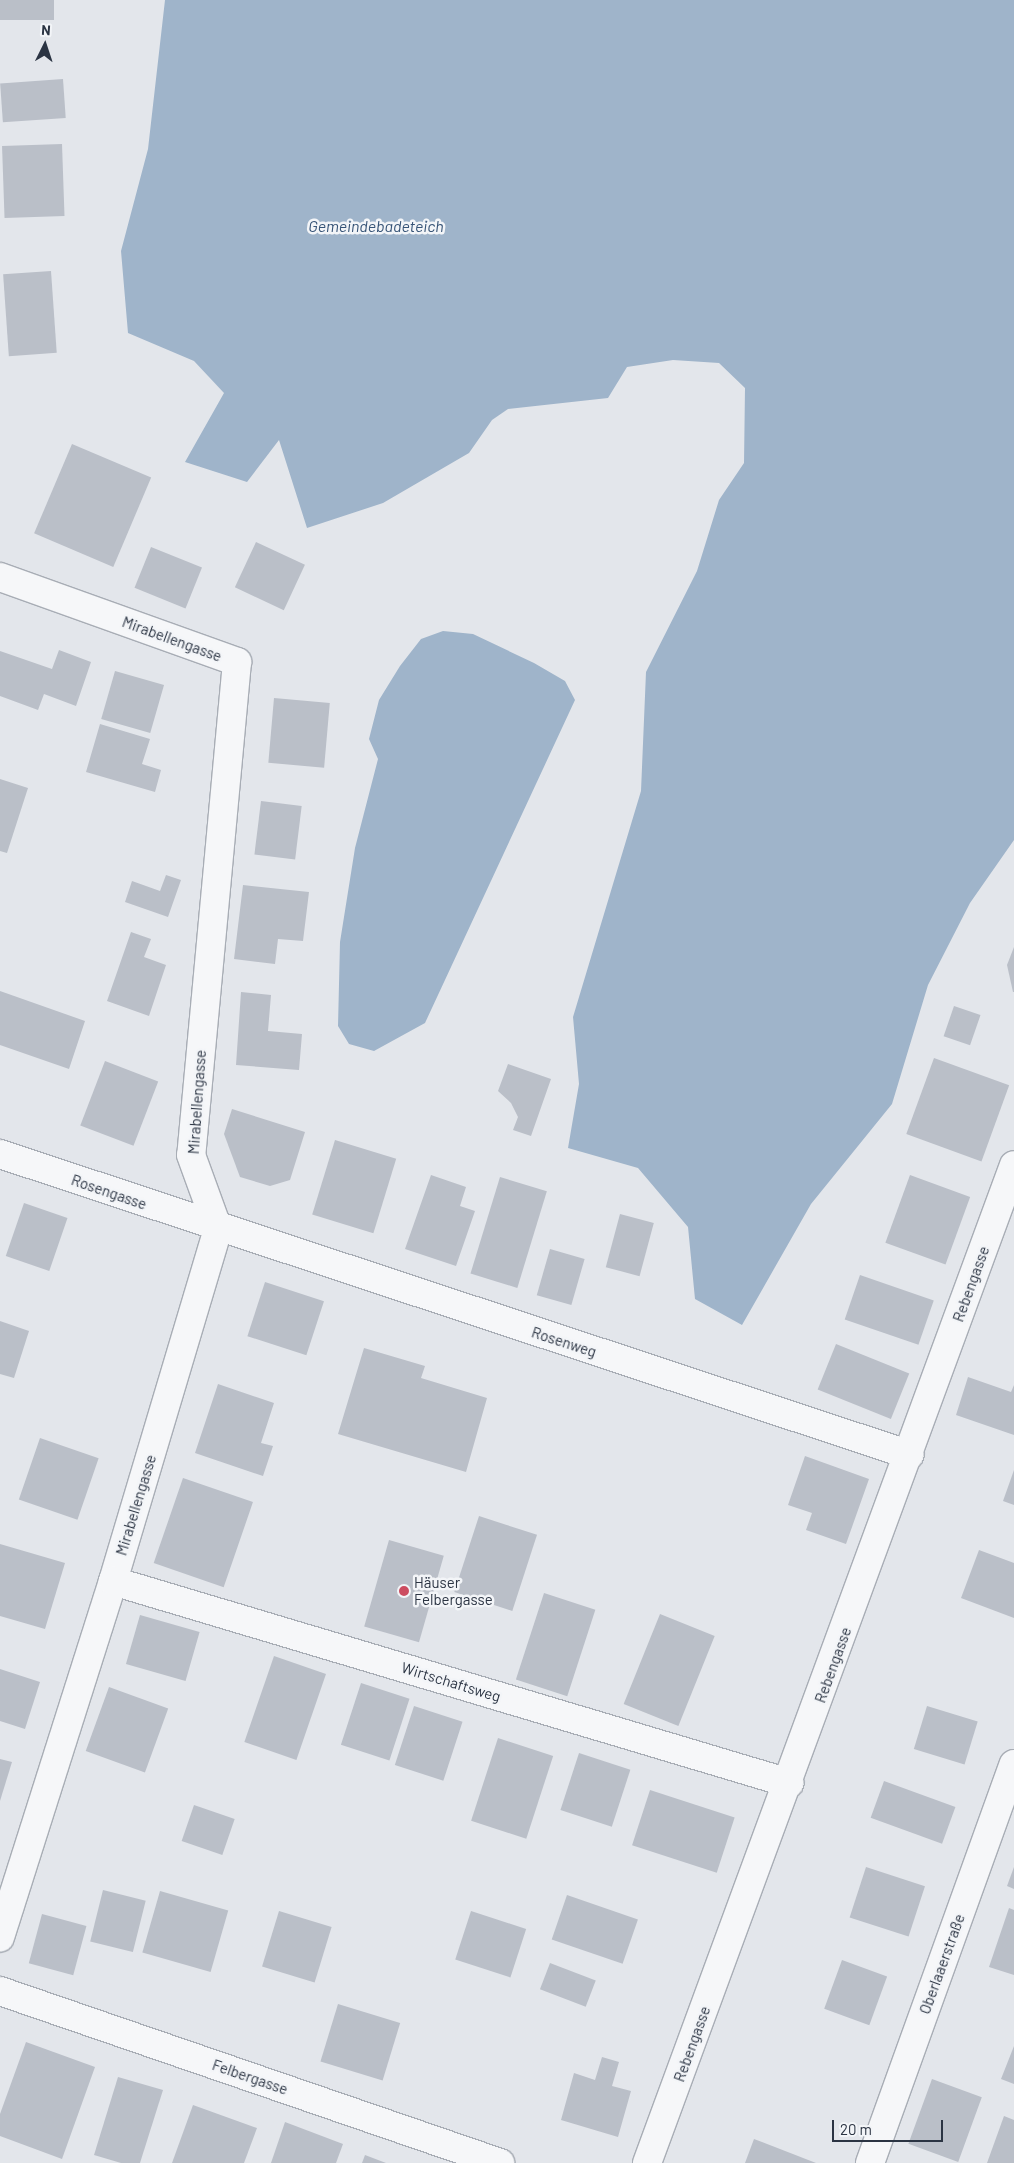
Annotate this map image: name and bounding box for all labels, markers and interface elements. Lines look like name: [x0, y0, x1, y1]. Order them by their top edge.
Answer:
north arrow: [20, 20, 70, 70]
text: N: [41, 21, 51, 38]
water label: Gemeindebadeteich: [308, 216, 444, 236]
street label: Mirabellengasse: [120, 613, 224, 665]
street label: Mirabellengasse: [184, 1049, 210, 1155]
street label: Rosengasse: [69, 1171, 149, 1213]
street label: Rebengasse: [949, 1244, 993, 1324]
street label: Rosenweg: [529, 1323, 599, 1361]
street label: Mirabellengasse: [112, 1452, 160, 1558]
place label: Häuser Felbergasse: [414, 1573, 493, 1608]
marker: Häuser Felbergasse: [398, 1585, 410, 1597]
street label: Rebengasse: [811, 1625, 855, 1705]
street label: Wirtschaftsweg: [399, 1658, 503, 1706]
street label: Oberlaaerstraße: [916, 1912, 968, 2016]
street label: Rebengasse: [670, 2004, 714, 2084]
street label: Felbergasse: [210, 2056, 290, 2098]
scale bar: [834, 2110, 945, 2142]
text: 20 m: [840, 2120, 872, 2138]

